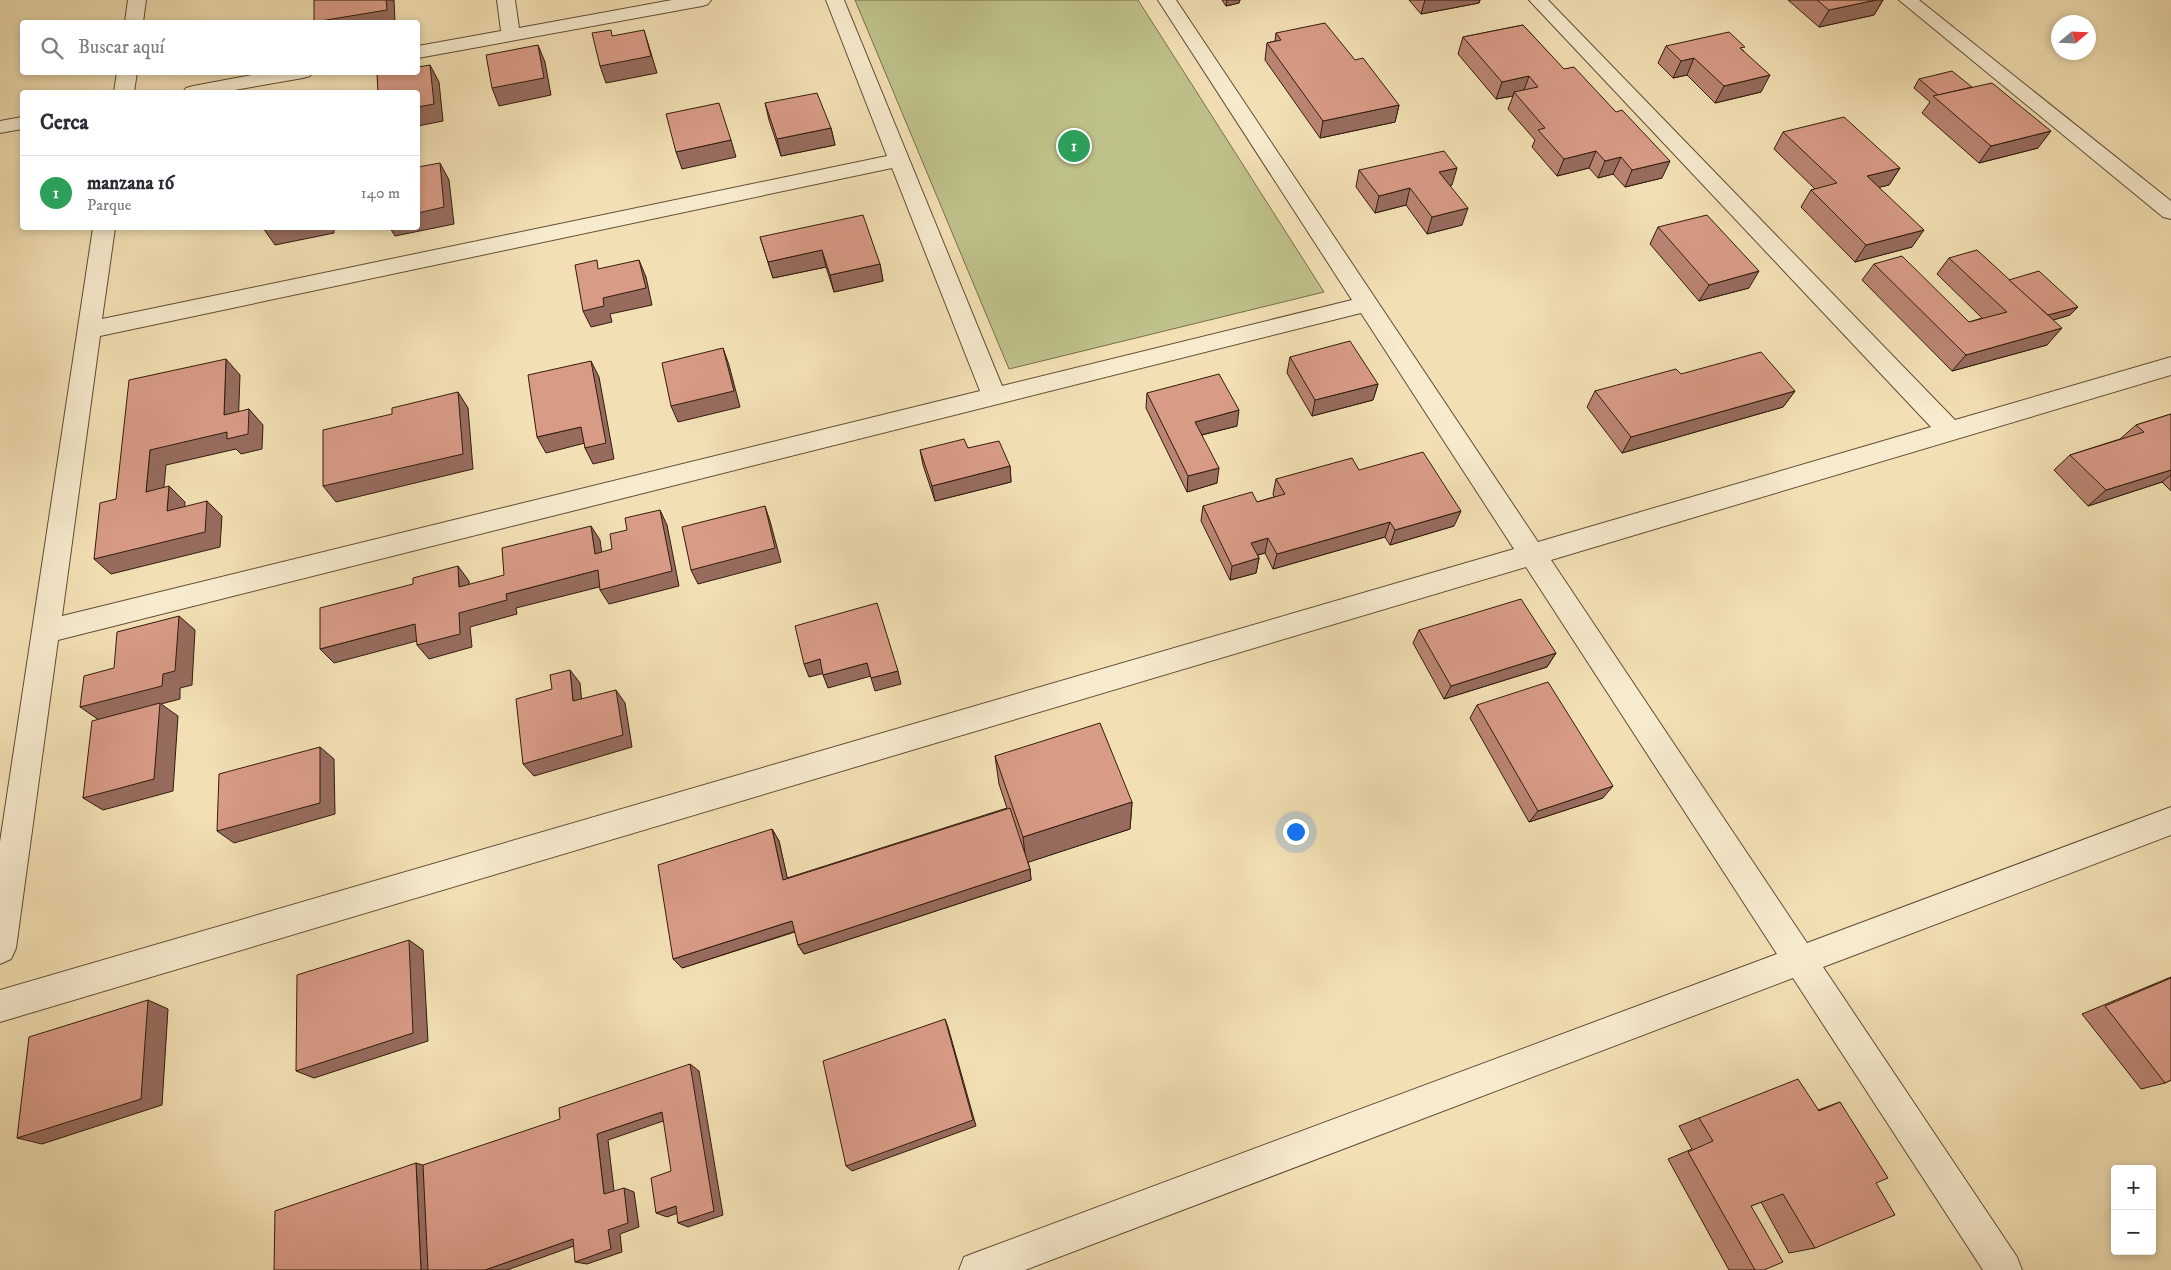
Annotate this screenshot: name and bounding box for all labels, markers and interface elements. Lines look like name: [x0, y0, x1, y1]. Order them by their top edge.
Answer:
north arrow: [2051, 15, 2096, 60]
search box: [20, 20, 420, 75]
icon: search: [38, 34, 66, 62]
text: Buscar aquí: [78, 36, 164, 59]
text: Cerca: [40, 110, 88, 136]
pin: 1: [1058, 127, 1090, 165]
text: manzana 16: [87, 172, 174, 195]
text: 1: [53, 183, 59, 203]
text: 140 m: [361, 183, 400, 203]
text: Parque: [87, 195, 131, 215]
your location: [1283, 819, 1309, 845]
map controls: [2111, 1165, 2156, 1255]
button: +: [2111, 1165, 2156, 1210]
button: −: [2111, 1210, 2156, 1255]

